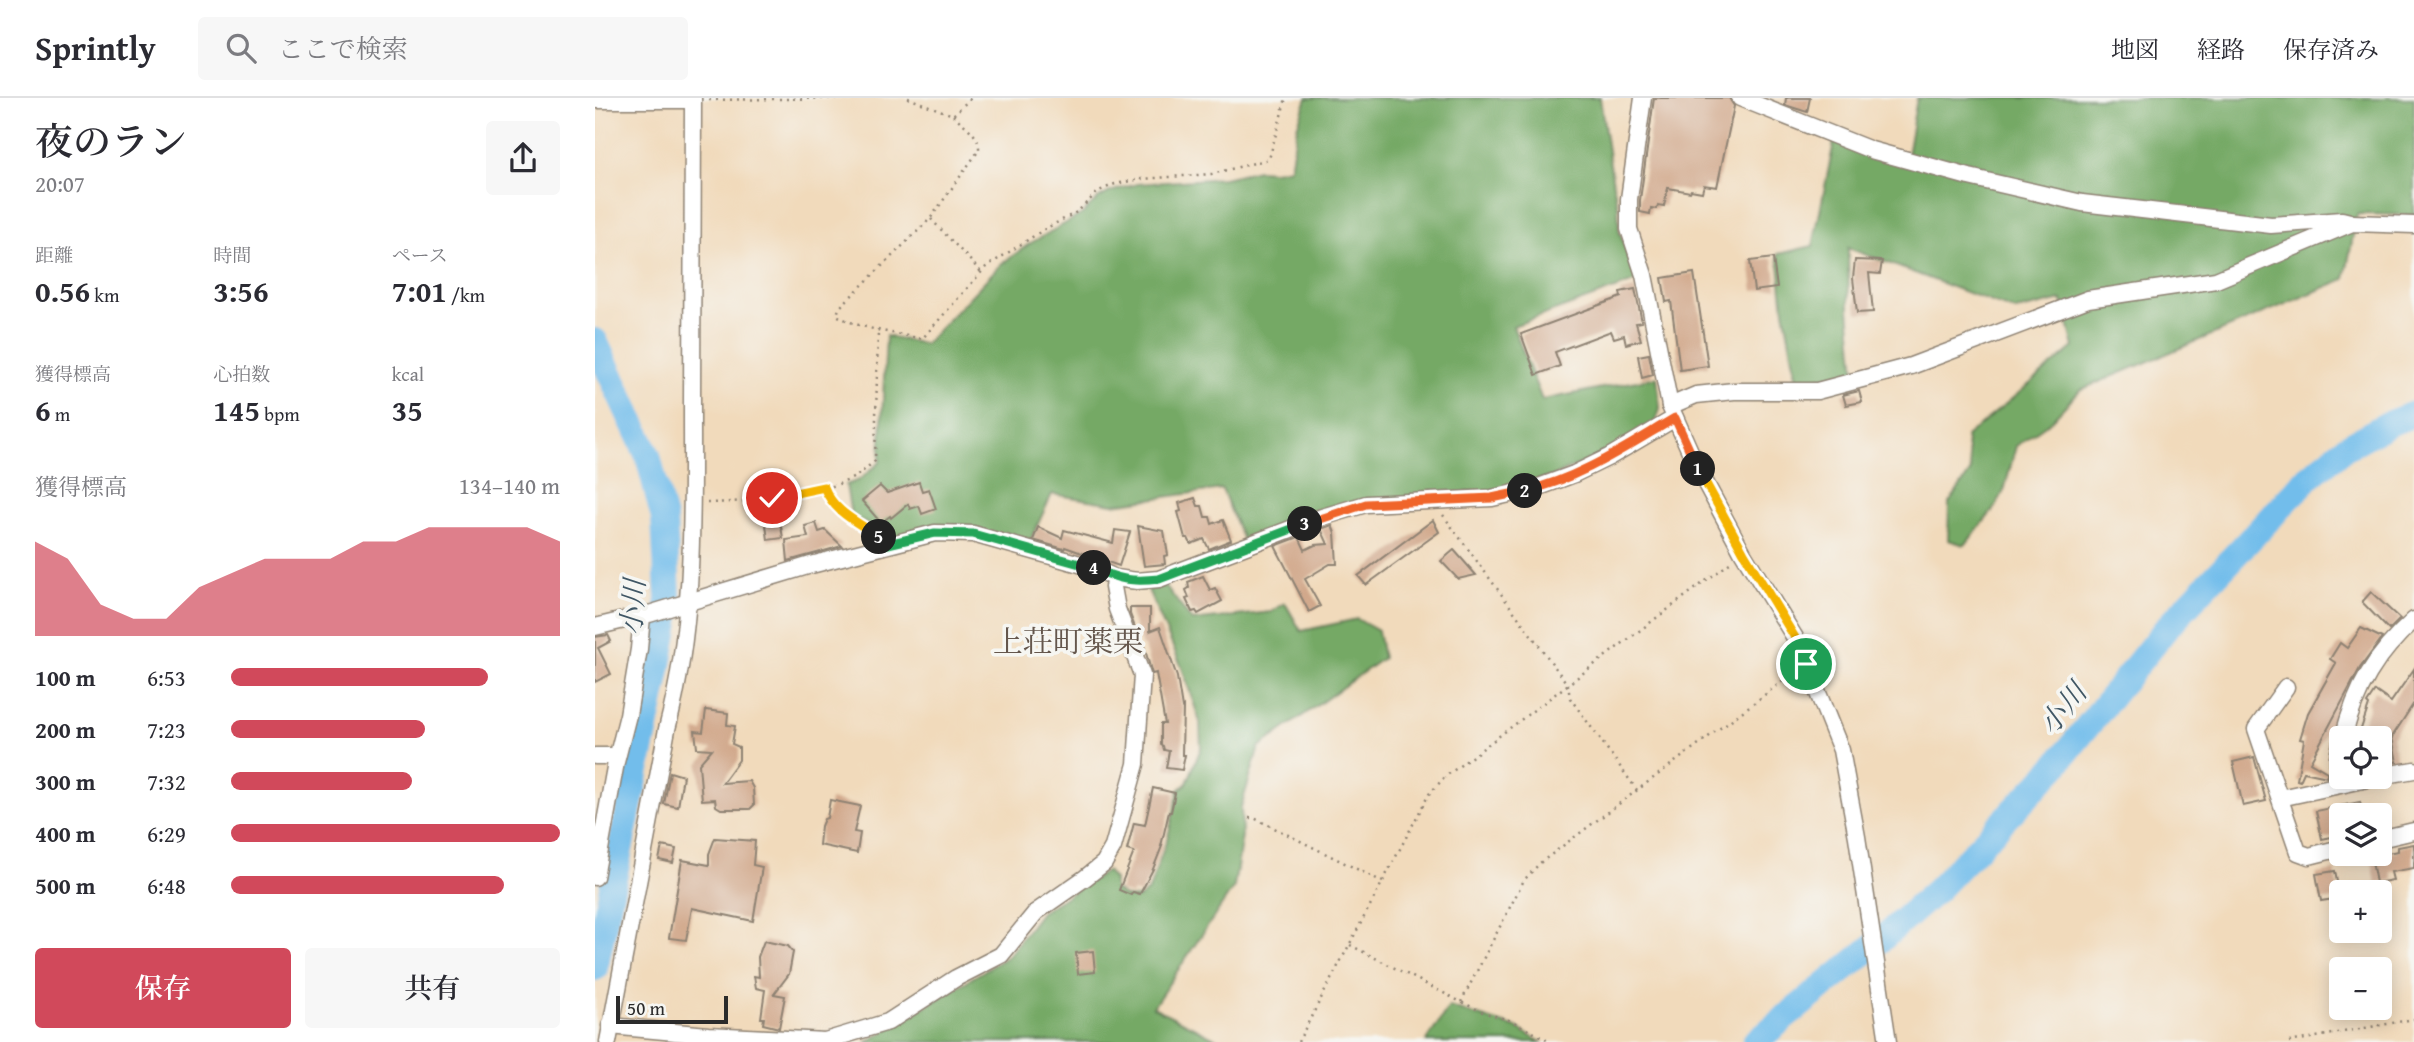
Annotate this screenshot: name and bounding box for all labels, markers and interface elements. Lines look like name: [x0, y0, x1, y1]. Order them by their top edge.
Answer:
search box: [198, 17, 688, 80]
text: Sprintly: [35, 24, 156, 72]
icon: search: [222, 29, 260, 67]
text: ここで検索: [278, 29, 408, 68]
text: 地図: [2111, 32, 2159, 67]
text: 経路: [2197, 32, 2245, 67]
text: 保存済み: [2283, 32, 2379, 67]
text: 夜のラン: [35, 113, 187, 169]
button: share: [486, 121, 560, 195]
text: 20:07: [35, 167, 85, 200]
text: 距離: [35, 241, 73, 269]
text: 時間: [213, 241, 251, 269]
text: ペース: [392, 241, 448, 269]
text: 0.56: [35, 269, 90, 313]
text: 3:56: [213, 269, 268, 313]
text: 7:01: [392, 269, 447, 313]
text: km: [90, 281, 119, 309]
text: /km: [447, 281, 485, 309]
text: 獲得標高: [35, 360, 111, 388]
text: 心拍数: [213, 360, 270, 388]
text: kcal: [392, 360, 424, 388]
text: 6: [35, 388, 51, 432]
text: 145: [213, 388, 260, 432]
text: 35: [392, 388, 423, 432]
text: m: [51, 400, 70, 428]
text: bpm: [260, 400, 300, 428]
pin: 1: [1681, 452, 1715, 486]
text: 1: [1693, 454, 1702, 482]
pin: [742, 468, 802, 528]
text: 134–140 m: [459, 469, 560, 502]
text: 獲得標高: [35, 470, 127, 503]
pin: 2: [1507, 474, 1543, 508]
text: 2: [1520, 476, 1529, 504]
icon: check: [753, 479, 791, 517]
pin: 3: [1287, 506, 1323, 542]
text: 3: [1300, 509, 1309, 537]
pin: 5: [861, 520, 897, 555]
text: 5: [874, 522, 883, 550]
pin: 4: [1077, 550, 1111, 586]
text: 4: [1089, 553, 1098, 581]
water label: 小川: [610, 575, 655, 636]
district label: 上荘町薬栗: [993, 619, 1143, 663]
pin: [1776, 634, 1836, 694]
icon: arrive: [1787, 645, 1825, 683]
text: 100 m: [35, 661, 96, 694]
text: 6:53: [147, 661, 186, 694]
water label: 小川: [2028, 671, 2097, 743]
text: 200 m: [35, 713, 96, 746]
text: 7:23: [147, 713, 186, 746]
map controls: [2329, 726, 2392, 1020]
button: locate: [2329, 726, 2392, 789]
text: 300 m: [35, 765, 96, 798]
text: 7:32: [147, 765, 186, 798]
button: layers: [2329, 803, 2392, 866]
text: 400 m: [35, 817, 96, 850]
text: 6:29: [147, 817, 186, 850]
text: 500 m: [35, 869, 96, 902]
text: 6:48: [147, 869, 186, 902]
button: +: [2329, 880, 2392, 943]
button: 保存: [35, 948, 291, 1028]
button: 共有: [305, 948, 560, 1028]
button: −: [2329, 957, 2392, 1020]
scale bar: [616, 993, 728, 1025]
text: 50 m: [627, 994, 665, 1022]

